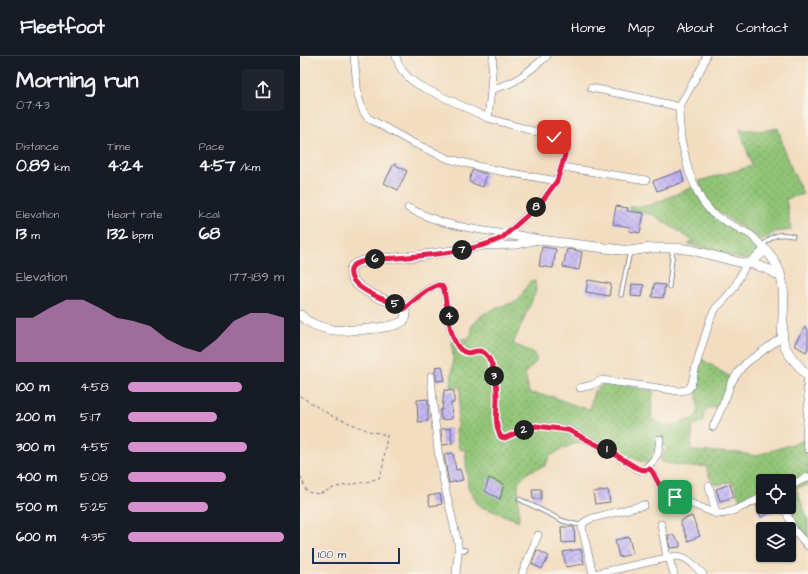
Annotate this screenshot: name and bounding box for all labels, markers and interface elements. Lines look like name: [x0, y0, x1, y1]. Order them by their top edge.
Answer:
text: Fleetfoot: [20, 14, 105, 41]
text: Home: [571, 18, 606, 38]
text: Map: [628, 18, 654, 38]
text: About: [676, 18, 714, 38]
text: Contact: [736, 18, 788, 38]
text: Morning run: [16, 65, 139, 96]
button: share: [242, 69, 284, 111]
text: 07:43: [16, 96, 50, 114]
pin: [537, 120, 571, 154]
icon: check: [543, 126, 565, 148]
text: Distance: [16, 139, 59, 154]
text: Time: [107, 139, 130, 154]
text: Pace: [199, 139, 224, 154]
text: 0.89: [16, 154, 50, 178]
text: 4:24: [107, 154, 143, 178]
text: 4:57: [199, 154, 236, 178]
text: km: [50, 160, 70, 175]
text: /km: [236, 160, 260, 175]
pin: 8: [526, 197, 546, 217]
text: 8: [532, 199, 540, 214]
text: Elevation: [16, 207, 59, 222]
text: Heart rate: [107, 207, 163, 222]
text: kcal: [199, 207, 220, 222]
text: 13: [16, 222, 27, 246]
text: 132: [107, 222, 128, 246]
text: 68: [199, 222, 220, 246]
text: m: [27, 228, 40, 243]
text: bpm: [128, 228, 153, 243]
pin: 7: [452, 240, 472, 260]
text: 7: [459, 242, 465, 257]
pin: 6: [365, 249, 385, 269]
text: 6: [372, 251, 378, 266]
text: Elevation: [16, 268, 67, 286]
text: 177–189 m: [229, 268, 284, 286]
pin: 5: [385, 294, 405, 314]
text: 5: [391, 296, 399, 311]
pin: 4: [439, 306, 459, 326]
text: 4: [445, 308, 453, 323]
pin: 3: [484, 366, 504, 386]
text: 3: [491, 368, 497, 383]
text: 100 m: [16, 378, 49, 396]
text: 4:58: [80, 378, 109, 396]
text: 200 m: [16, 408, 55, 426]
text: 5:17: [80, 408, 101, 426]
pin: 2: [514, 420, 534, 440]
text: 2: [521, 422, 527, 437]
text: 300 m: [16, 438, 54, 456]
text: 4:55: [80, 438, 109, 456]
pin: 1: [597, 439, 617, 459]
text: 1: [606, 441, 608, 456]
text: 400 m: [16, 468, 57, 486]
text: 5:08: [80, 468, 108, 486]
map controls: [756, 474, 796, 562]
button: locate: [756, 474, 796, 514]
pin: [658, 480, 692, 514]
icon: arrive: [664, 486, 686, 508]
text: 500 m: [16, 498, 57, 516]
text: 5:25: [80, 498, 108, 516]
button: layers: [756, 522, 796, 562]
text: 600 m: [16, 528, 56, 546]
text: 4:35: [80, 528, 107, 546]
scale bar: [312, 546, 400, 565]
text: 100 m: [318, 547, 346, 562]

